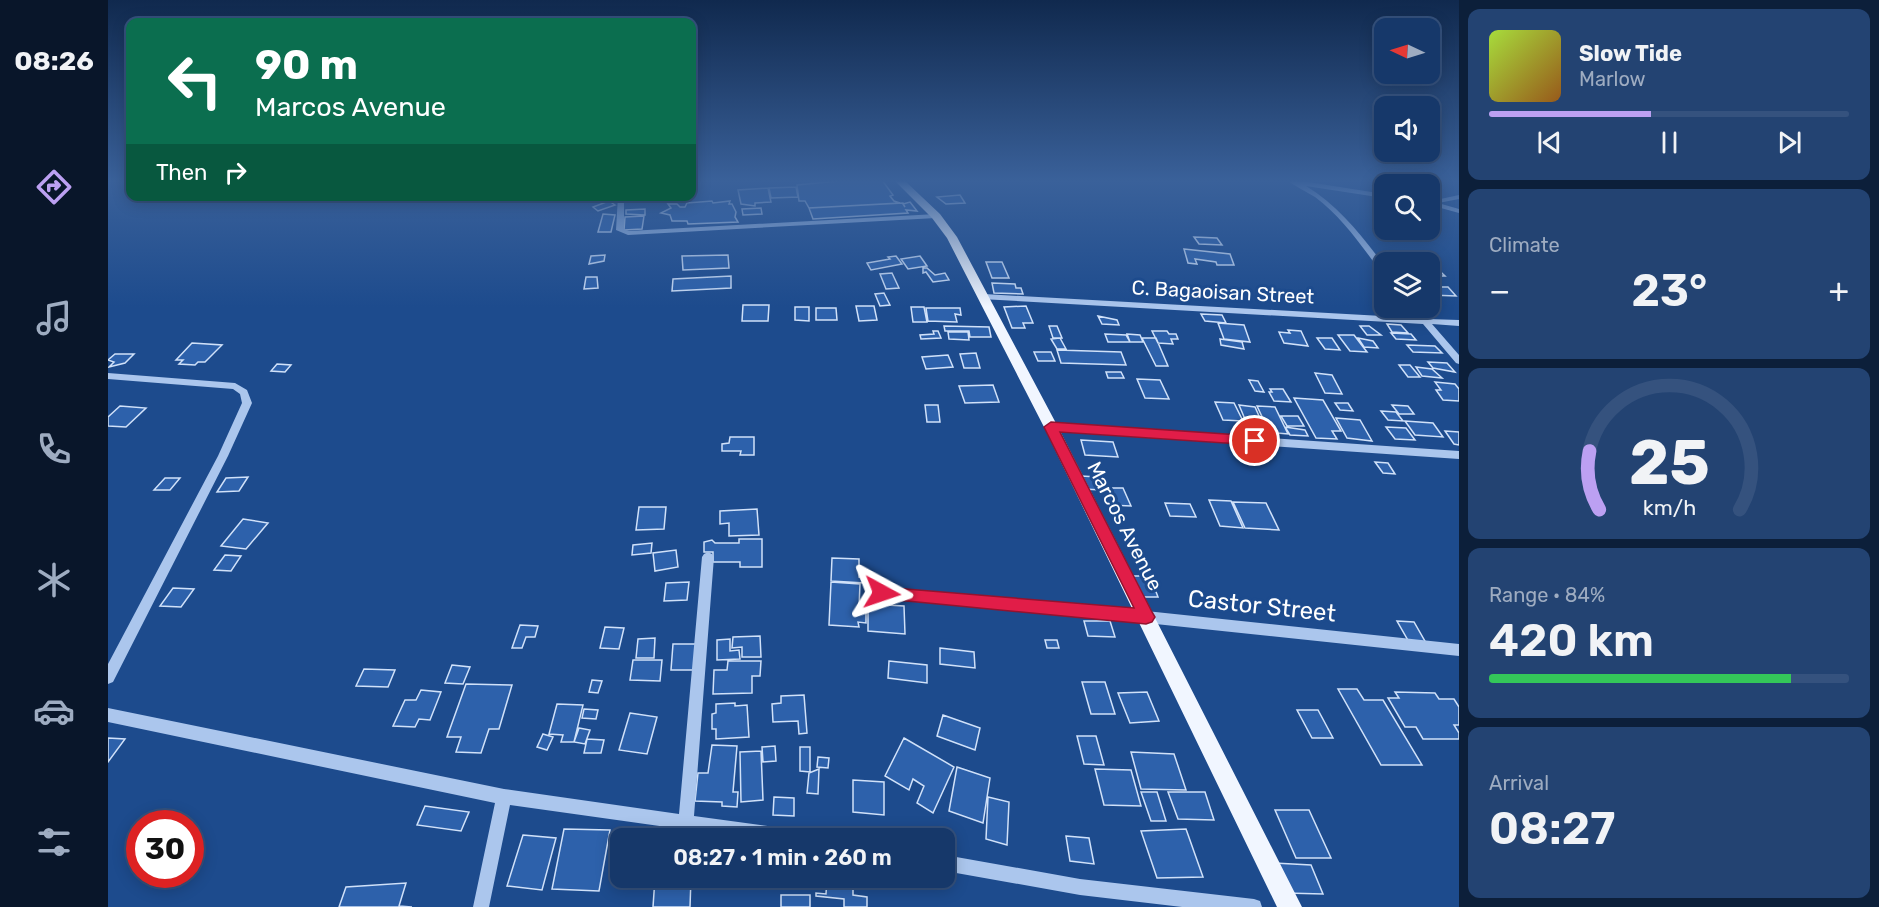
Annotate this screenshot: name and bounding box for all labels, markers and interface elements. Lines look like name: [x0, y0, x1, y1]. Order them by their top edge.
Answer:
north arrow: [1374, 18, 1440, 84]
map controls: [1374, 18, 1440, 318]
text: 90 m: [255, 40, 358, 90]
text: Slow Tide: [1579, 40, 1682, 67]
icon: left: [156, 42, 234, 120]
text: 08:26: [14, 45, 94, 77]
text: Marlow: [1579, 67, 1646, 91]
text: Marcos Avenue: [255, 91, 446, 123]
button: sound: [1374, 96, 1440, 162]
icon: previous: [1533, 126, 1566, 159]
icon: pause: [1653, 126, 1686, 159]
icon: next: [1773, 126, 1806, 159]
icon: right: [219, 156, 252, 189]
text: Then: [156, 159, 207, 186]
icon: directions: [33, 166, 75, 208]
button: search: [1374, 174, 1440, 240]
text: Climate: [1489, 233, 1560, 257]
button: layers: [1374, 252, 1440, 318]
text: 23°: [1632, 264, 1707, 317]
text: −: [1489, 271, 1510, 310]
text: +: [1828, 271, 1849, 310]
street label: C. Bagaoisan Street: [1131, 275, 1315, 309]
icon: music: [33, 297, 75, 339]
pin: [1229, 415, 1280, 466]
icon: arrive: [1238, 424, 1271, 457]
text: 25: [1629, 427, 1709, 501]
icon: phone: [33, 428, 75, 470]
street label: Marcos Avenue: [1082, 458, 1168, 594]
text: km/h: [1642, 496, 1696, 521]
icon: climate: [33, 559, 75, 601]
position arrow: [850, 561, 914, 625]
text: Range · 84%: [1489, 583, 1605, 607]
street label: Castor Street: [1187, 584, 1337, 628]
text: 420 km: [1489, 614, 1654, 667]
icon: car: [33, 690, 75, 732]
text: Arrival: [1489, 771, 1549, 795]
text: 08:27: [1489, 802, 1615, 855]
speed limit sign: 30: [126, 810, 204, 888]
icon: filters: [33, 821, 75, 863]
text: 08:27 · 1 min · 260 m: [673, 844, 892, 871]

